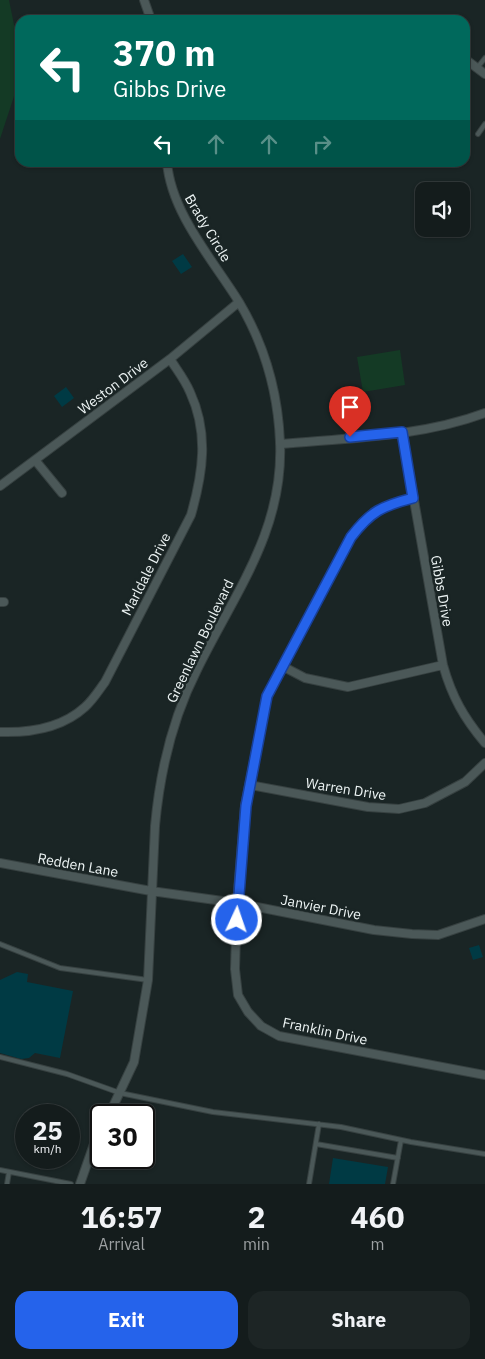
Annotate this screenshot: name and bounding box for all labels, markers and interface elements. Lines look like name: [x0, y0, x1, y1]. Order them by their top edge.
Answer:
text: 370 m: [113, 30, 216, 76]
icon: left: [30, 35, 95, 100]
text: Gibbs Drive: [113, 74, 226, 103]
icon: left: [149, 130, 177, 158]
icon: ahead: [202, 130, 230, 158]
icon: ahead: [255, 130, 283, 158]
icon: right: [308, 130, 336, 158]
map controls: [415, 182, 470, 237]
button: sound: [415, 182, 470, 237]
street label: Brady Circle: [181, 191, 235, 265]
street label: Weston Drive: [74, 354, 152, 418]
pin: [329, 386, 371, 437]
icon: arrive: [336, 393, 364, 421]
street label: Marldale Drive: [117, 529, 175, 618]
street label: Gibbs Drive: [427, 554, 457, 628]
street label: Greenlawn Boulevard: [162, 576, 238, 706]
street label: Warren Drive: [304, 774, 388, 804]
street label: Redden Lane: [36, 849, 120, 881]
street label: Janvier Drive: [279, 890, 363, 924]
position arrow: [210, 893, 262, 945]
street label: Franklin Drive: [281, 1013, 369, 1049]
speed limit sign: 30: [90, 1104, 155, 1169]
text: 25: [32, 1114, 63, 1147]
text: km/h: [33, 1141, 62, 1156]
text: 16:57: [81, 1197, 162, 1236]
text: 2: [247, 1197, 265, 1236]
text: 460: [350, 1197, 404, 1236]
text: Arrival: [98, 1234, 145, 1254]
text: min: [243, 1234, 270, 1254]
text: m: [370, 1234, 384, 1254]
button: Exit: [15, 1291, 238, 1349]
button: Share: [248, 1291, 470, 1349]

